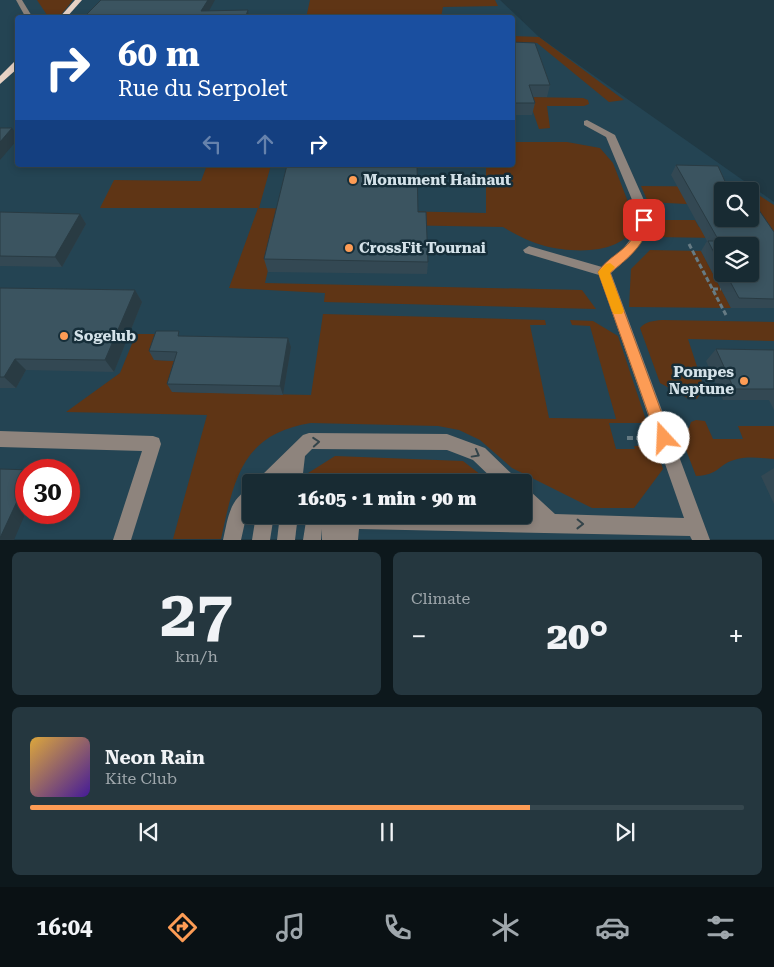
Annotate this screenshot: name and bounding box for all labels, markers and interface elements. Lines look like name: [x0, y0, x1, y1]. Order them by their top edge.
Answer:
text: 60 m: [118, 34, 200, 75]
icon: right: [35, 35, 100, 100]
text: Rue du Serpolet: [118, 76, 288, 101]
icon: left: [198, 130, 226, 158]
icon: ahead: [251, 130, 279, 158]
icon: right: [304, 130, 332, 158]
place label: Monument Hainaut: [363, 171, 511, 189]
marker: Monument Hainaut: [347, 174, 359, 186]
map controls: [714, 182, 759, 282]
button: search: [714, 182, 759, 227]
pin: [623, 199, 665, 241]
icon: arrive: [630, 206, 658, 234]
button: layers: [714, 237, 759, 282]
place label: CrossFit Tournai: [359, 239, 486, 257]
marker: CrossFit Tournai: [343, 242, 355, 254]
place label: Sogelub: [74, 327, 136, 345]
marker: Sogelub: [58, 330, 70, 342]
place label: Pompes Neptune: [669, 363, 734, 398]
marker: Pompes Neptune: [738, 375, 750, 387]
position arrow: [637, 411, 689, 463]
one-way arrow: [313, 437, 321, 448]
one-way arrow: [470, 448, 479, 458]
speed limit sign: 30: [15, 459, 80, 524]
text: 16:05 · 1 min · 90 m: [298, 487, 476, 510]
one-way arrow: [576, 519, 584, 529]
text: 27: [160, 576, 233, 652]
text: Climate: [411, 589, 470, 608]
text: 20°: [547, 614, 608, 658]
text: −: [411, 620, 427, 653]
text: +: [728, 620, 744, 653]
text: km/h: [175, 647, 218, 666]
text: Neon Rain: [105, 746, 205, 769]
text: Kite Club: [105, 769, 177, 788]
icon: previous: [135, 818, 163, 846]
icon: pause: [373, 818, 401, 846]
icon: next: [611, 818, 639, 846]
icon: directions: [165, 910, 200, 945]
icon: music: [273, 910, 308, 945]
icon: phone: [380, 910, 415, 945]
icon: climate: [488, 910, 523, 945]
icon: car: [595, 910, 630, 945]
icon: filters: [703, 910, 738, 945]
text: 16:04: [36, 915, 92, 940]

